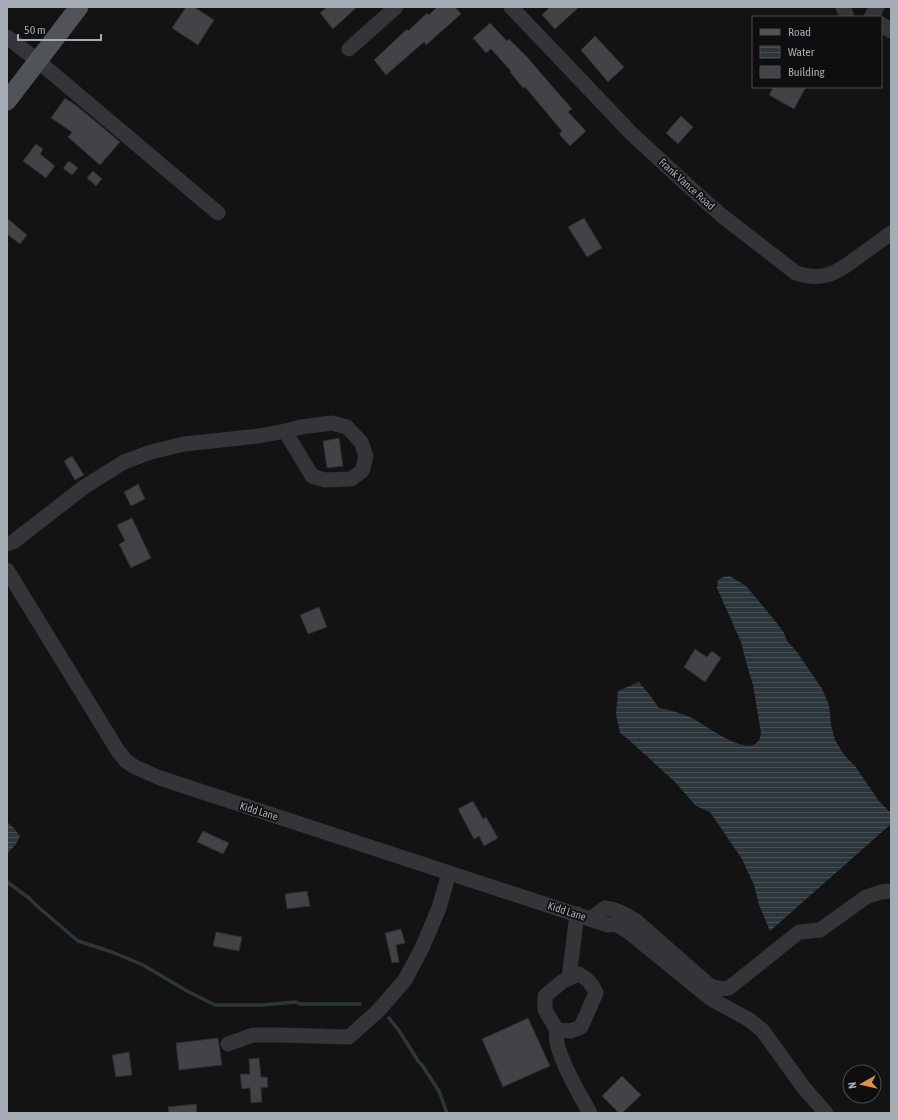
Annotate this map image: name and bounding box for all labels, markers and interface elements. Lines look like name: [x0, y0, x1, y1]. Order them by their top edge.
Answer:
scale bar: [18, 16, 101, 42]
legend: [752, 16, 882, 88]
text: 50 m: [24, 23, 46, 37]
text: Road: [788, 25, 811, 39]
text: Water: [788, 45, 815, 59]
text: Building: [788, 65, 826, 79]
street label: Frank Vance Road: [657, 156, 717, 212]
street label: Kidd Lane: [238, 799, 280, 823]
street label: Kidd Lane: [546, 899, 588, 923]
north arrow: [842, 1064, 882, 1104]
text: N: [846, 1081, 858, 1089]

